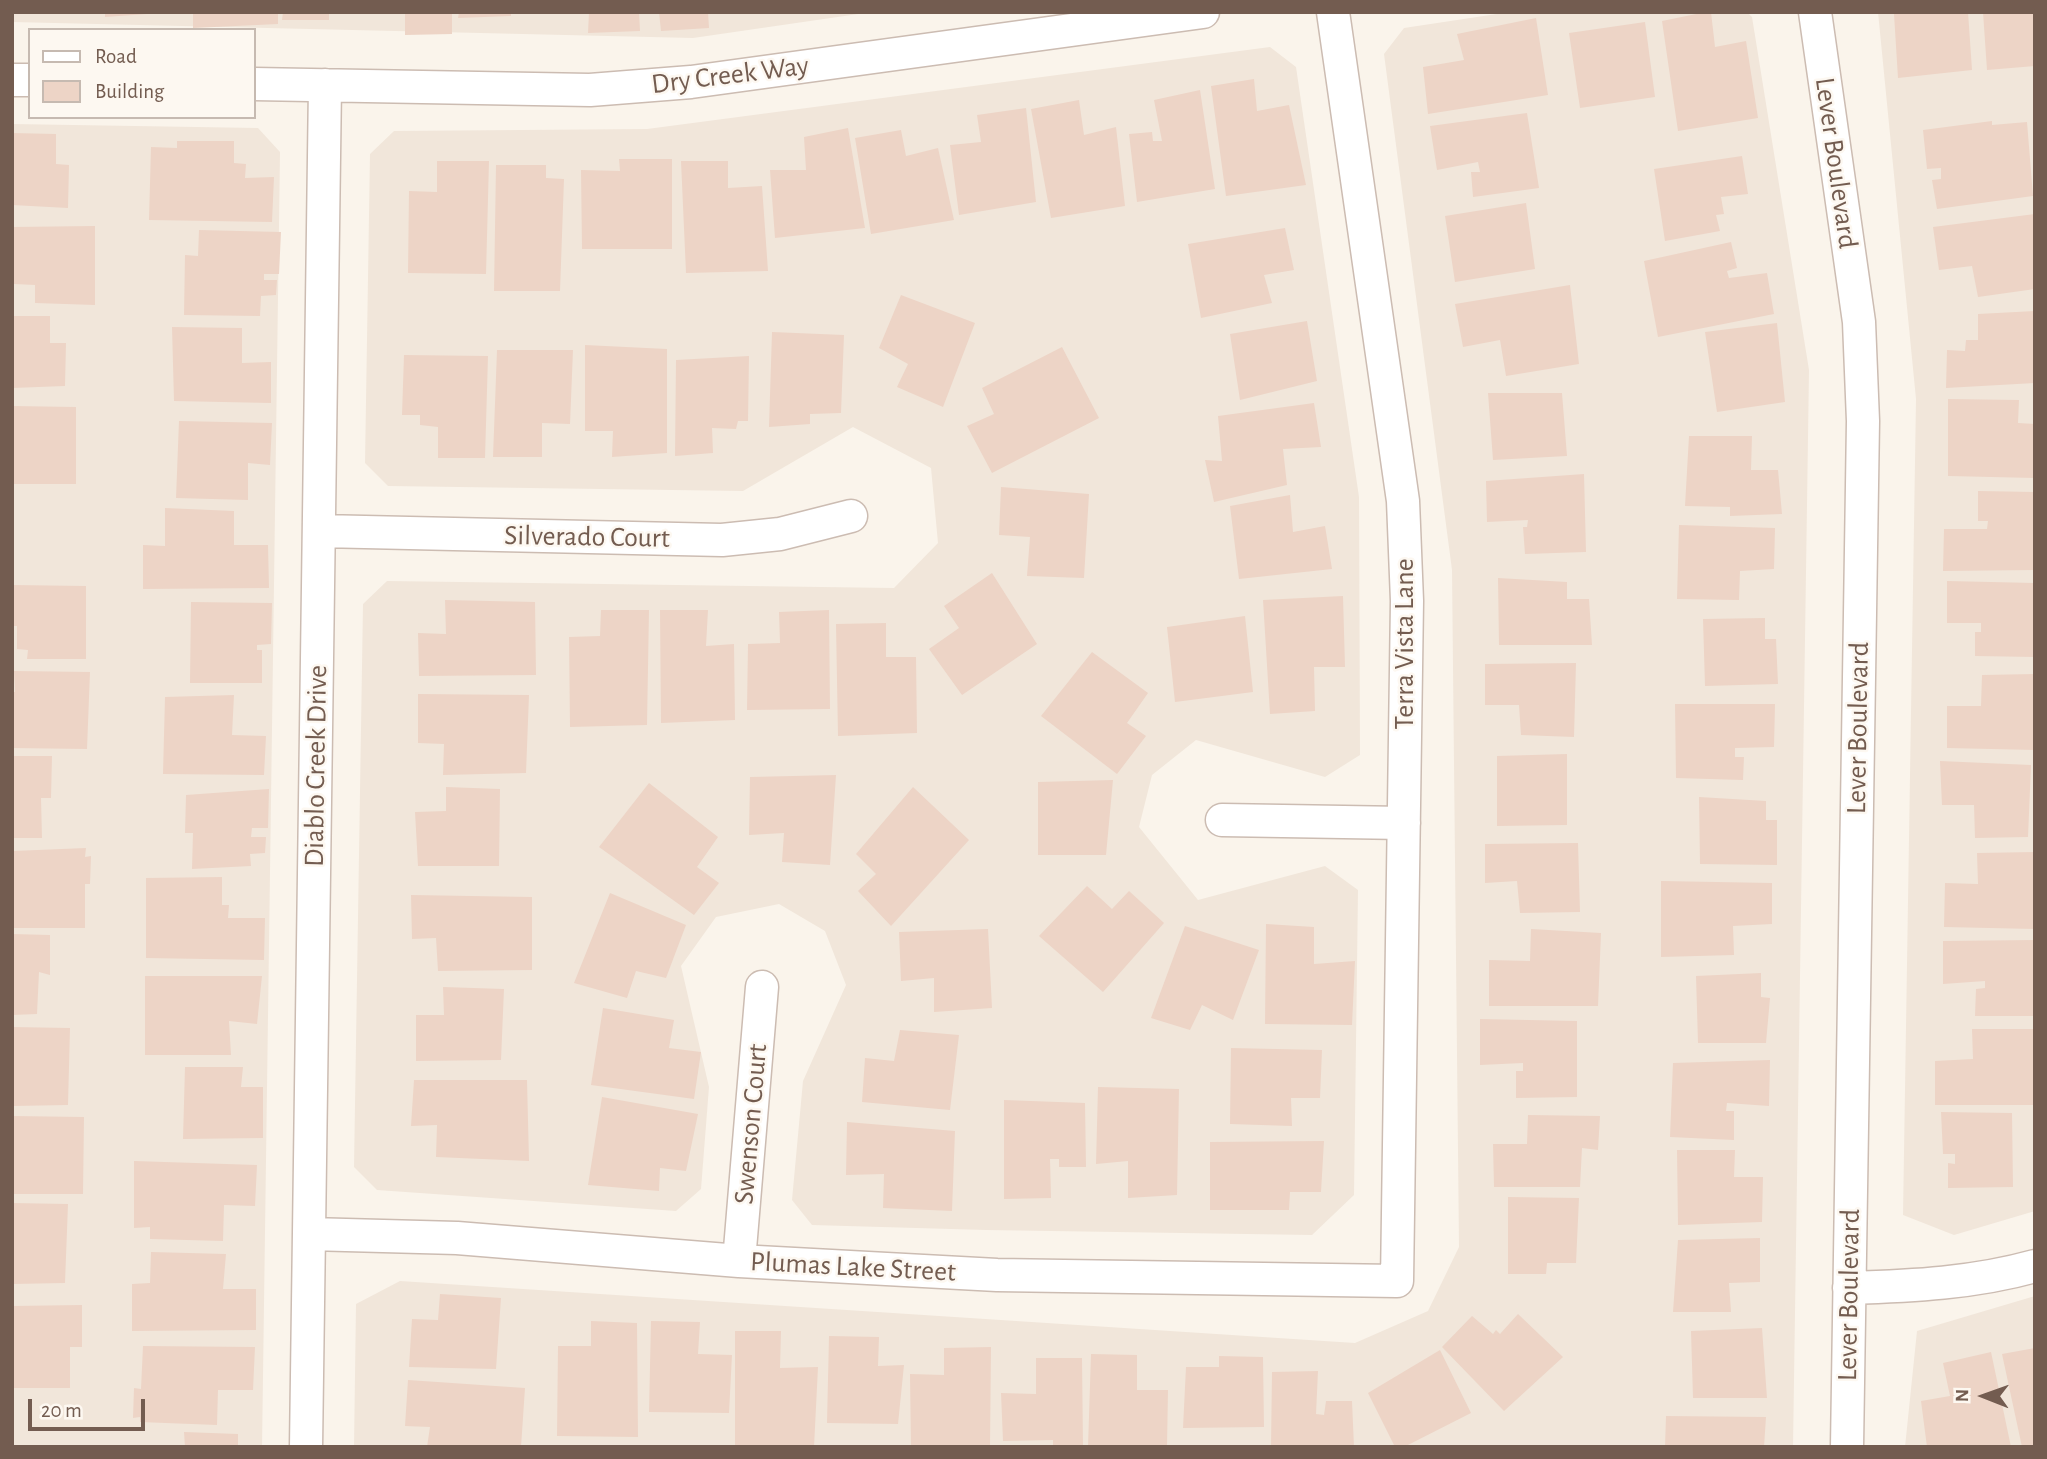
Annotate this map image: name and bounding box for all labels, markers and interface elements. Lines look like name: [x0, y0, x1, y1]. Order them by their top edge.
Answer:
legend: [28, 28, 256, 119]
text: Road: [95, 46, 137, 67]
street label: Dry Creek Way: [649, 49, 811, 101]
street label: Lever Boulevard: [1807, 75, 1865, 251]
text: Building: [95, 81, 164, 102]
street label: Silverado Court: [504, 519, 670, 555]
street label: Terra Vista Lane: [1388, 558, 1422, 730]
street label: Lever Boulevard: [1840, 642, 1876, 814]
street label: Diablo Creek Drive: [297, 665, 335, 867]
street label: Swenson Court: [727, 1042, 775, 1206]
street label: Lever Boulevard: [1831, 1209, 1867, 1381]
street label: Plumas Lake Street: [749, 1245, 957, 1289]
north arrow: [1949, 1361, 2019, 1431]
scale bar: [32, 1386, 149, 1430]
text: N: [1953, 1389, 1972, 1402]
text: 20 m: [41, 1400, 82, 1421]

